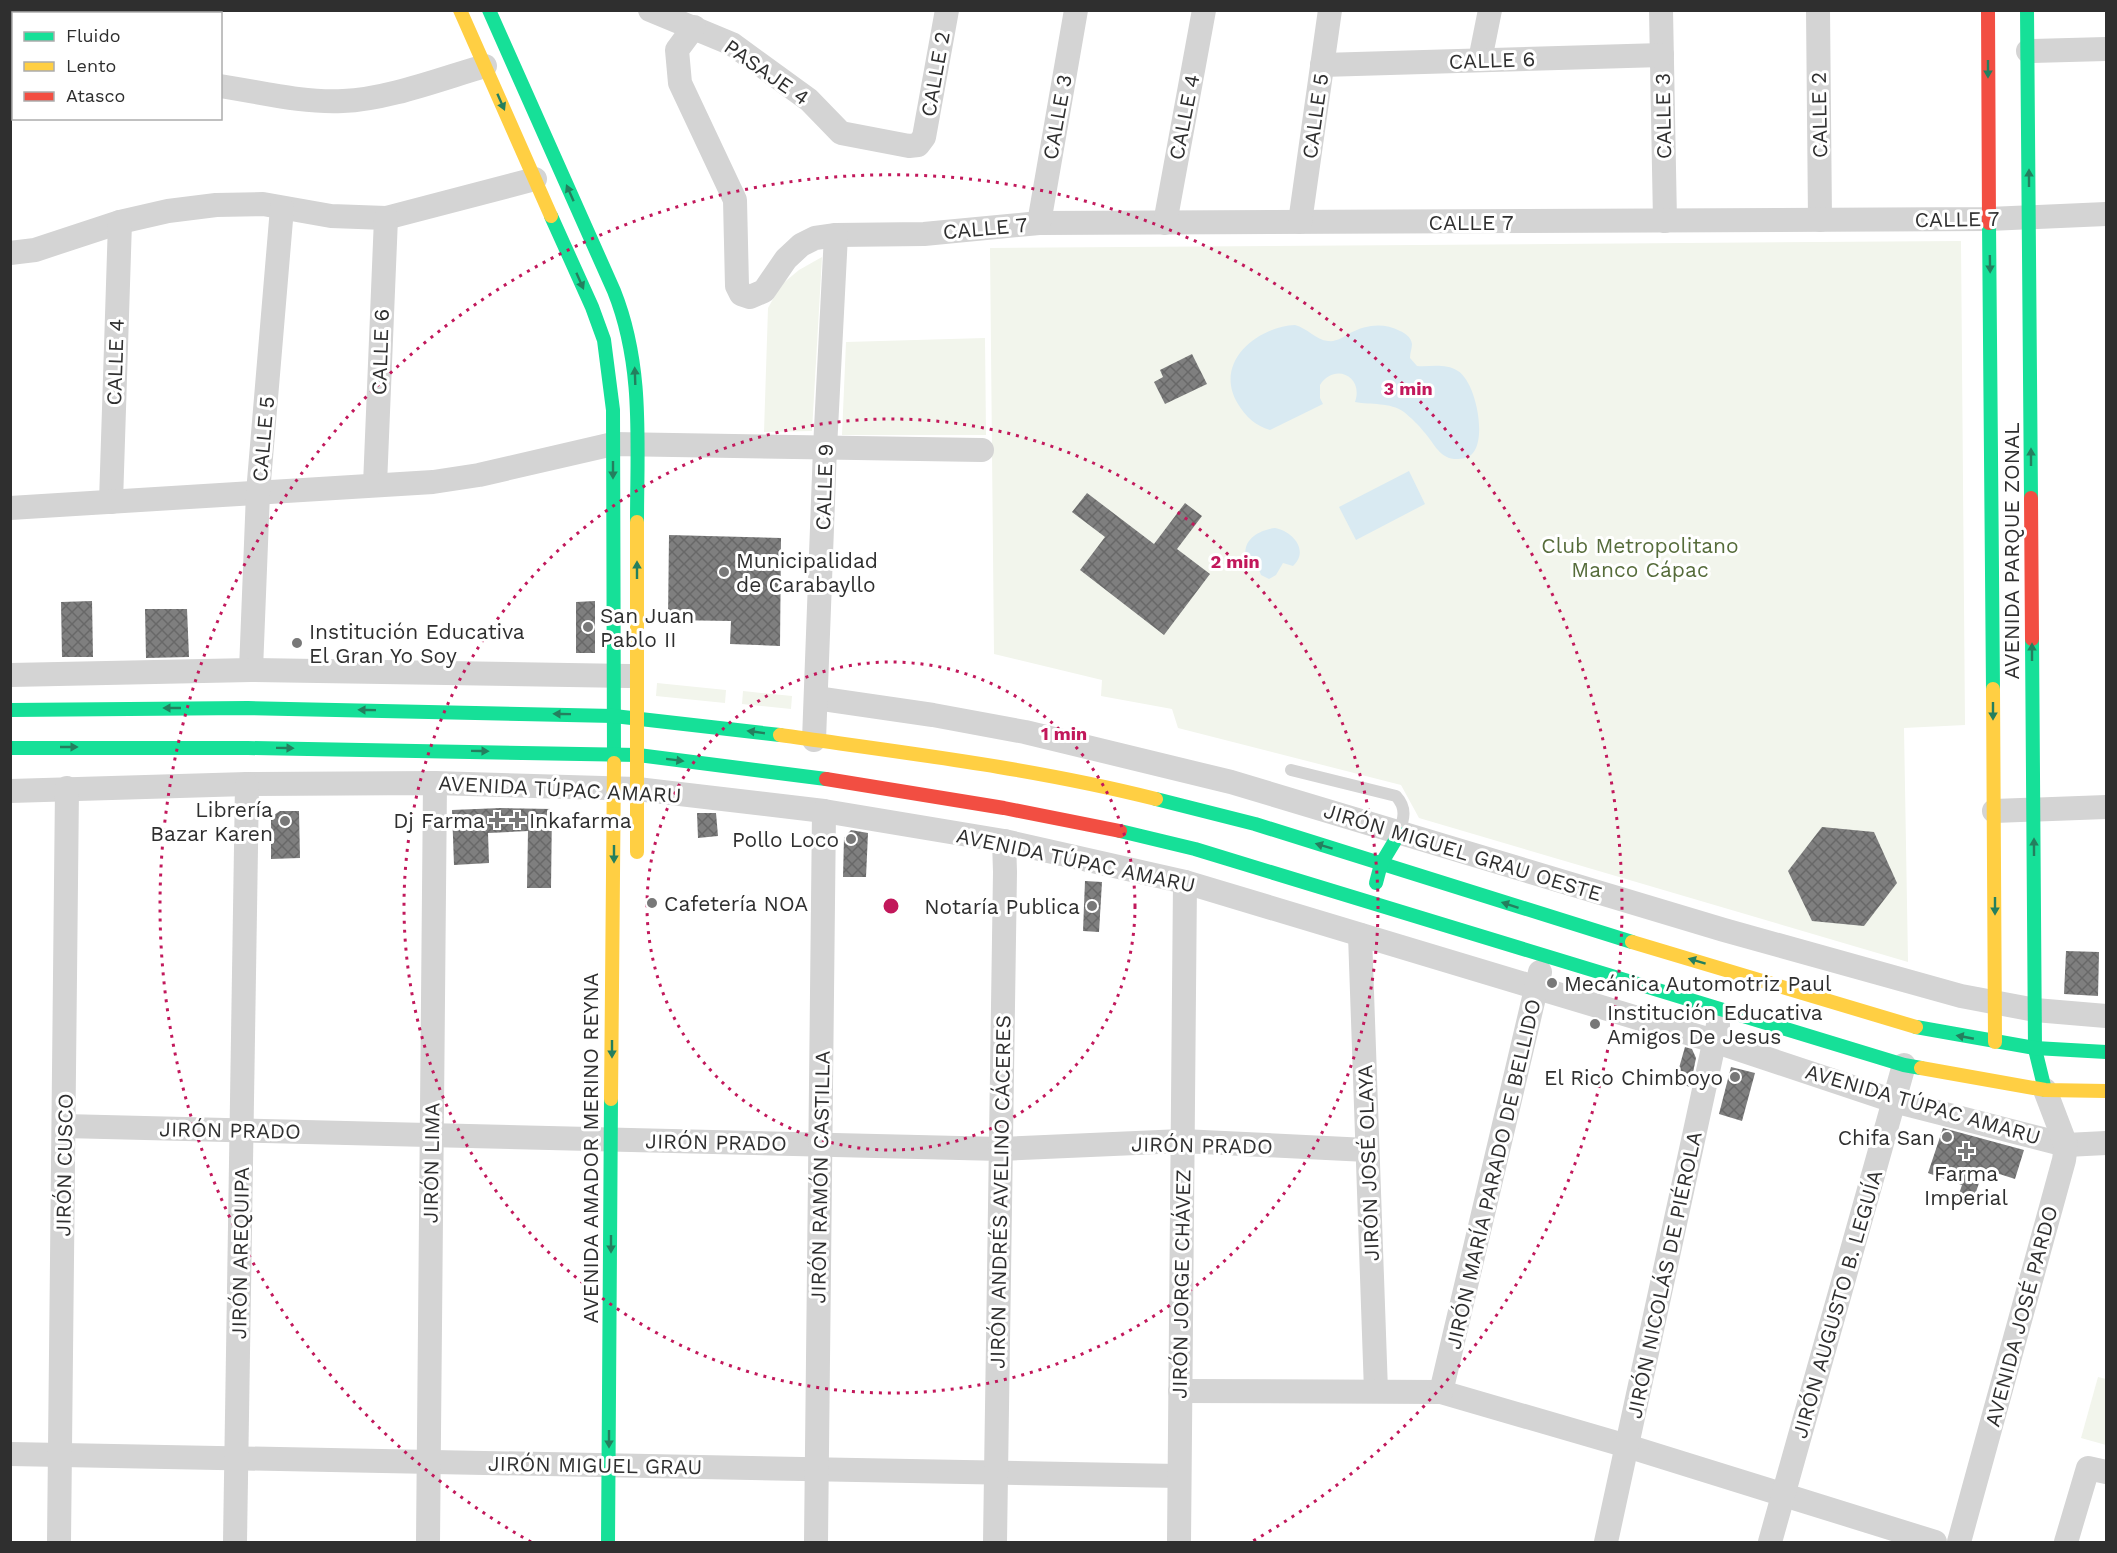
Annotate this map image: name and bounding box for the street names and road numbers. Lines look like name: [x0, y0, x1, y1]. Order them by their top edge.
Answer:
street label: CALLE 2: [915, 29, 955, 119]
street label: PASAJE 4: [720, 34, 814, 110]
street label: CALLE 6: [1448, 46, 1536, 74]
street label: CALLE 3: [1037, 72, 1077, 162]
street label: CALLE 4: [1163, 72, 1205, 162]
street label: CALLE 5: [1297, 72, 1333, 160]
street label: CALLE 2: [1806, 72, 1832, 158]
street label: CALLE 3: [1650, 73, 1676, 159]
street label: CALLE 7: [1914, 206, 2000, 232]
street label: CALLE 7: [1429, 210, 1514, 235]
street label: CALLE 7: [942, 212, 1029, 244]
street label: CALLE 6: [366, 308, 394, 396]
street label: CALLE 4: [101, 318, 129, 406]
street label: CALLE 5: [247, 395, 279, 483]
street label: AVENIDA PARQUE ZONAL: [1999, 422, 2024, 680]
street label: CALLE 9: [810, 443, 838, 531]
street label: AVENIDA TÚPAC AMARU: [438, 770, 682, 808]
street label: JIRÓN MIGUEL GRAU OESTE: [1321, 798, 1605, 906]
street label: AVENIDA TÚPAC AMARU: [954, 822, 1198, 898]
street label: AVENIDA AMADOR MERINO REYNA: [578, 972, 603, 1323]
street label: JIRÓN MARÍA PARADO DE BELLIDO: [1440, 996, 1546, 1352]
street label: JIRÓN ANDRÉS AVELINO CÁCERES: [984, 1015, 1016, 1369]
street label: JIRÓN RAMÓN CASTILLA: [805, 1050, 835, 1304]
street label: AVENIDA TÚPAC AMARU: [1803, 1058, 2043, 1150]
street label: JIRÓN JOSÉ OLAYA: [1352, 1064, 1384, 1262]
street label: JIRÓN CUSCO: [50, 1093, 78, 1237]
street label: JIRÓN LIMA: [417, 1102, 445, 1224]
street label: JIRÓN PRADO: [159, 1116, 301, 1144]
street label: JIRÓN PRADO: [645, 1128, 787, 1156]
street label: JIRÓN NICOLÁS DE PIÉROLA: [1621, 1129, 1707, 1421]
street label: JIRÓN PRADO: [1131, 1131, 1273, 1159]
street label: JIRÓN AREQUIPA: [226, 1166, 254, 1340]
street label: JIRÓN AUGUSTO B. LEGUÍA: [1787, 1167, 1887, 1441]
street label: JIRÓN JORGE CHÁVEZ: [1166, 1169, 1196, 1399]
street label: AVENIDA JOSÉ PARDO: [1979, 1203, 2063, 1429]
street label: JIRÓN MIGUEL GRAU: [488, 1451, 702, 1479]

